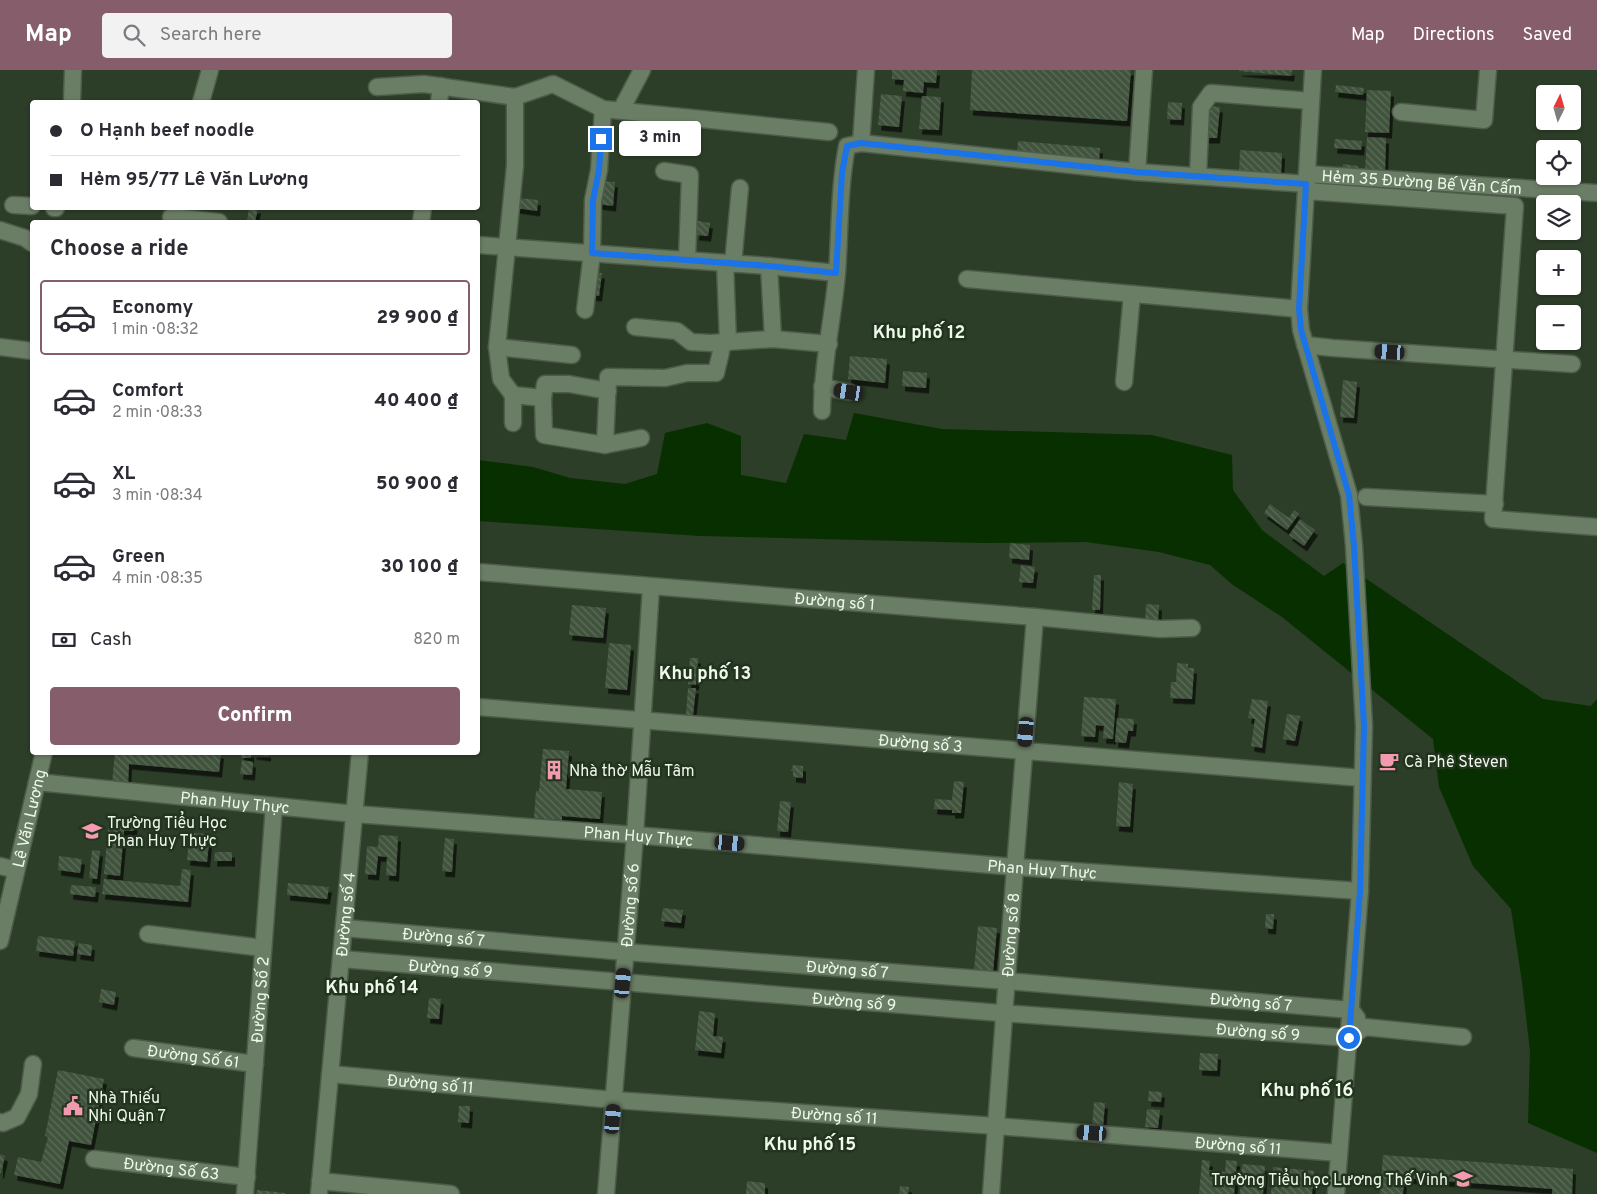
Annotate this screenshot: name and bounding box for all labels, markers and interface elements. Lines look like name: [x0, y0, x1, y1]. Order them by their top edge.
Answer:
search box: [102, 13, 452, 58]
text: Map: [25, 20, 72, 50]
icon: search: [120, 21, 148, 49]
text: Search here: [160, 23, 261, 47]
text: Map: [1351, 24, 1385, 47]
text: Directions: [1413, 24, 1495, 47]
text: Saved: [1523, 24, 1572, 47]
north arrow: [1536, 85, 1581, 130]
map controls: [1536, 85, 1581, 350]
text: O Hạnh beef noodle: [80, 119, 254, 143]
callout: 3 min: [618, 122, 701, 156]
route end: [590, 128, 612, 150]
text: 3 min: [639, 128, 681, 148]
button: locate: [1536, 140, 1581, 185]
street label: Hẻm 35 Đường Bế Văn Cấm: [1321, 167, 1522, 200]
text: Hẻm 95/77 Lê Văn Lương: [80, 168, 309, 192]
button: layers: [1536, 195, 1581, 240]
text: Choose a ride: [50, 236, 188, 263]
button: +: [1536, 250, 1581, 295]
icon: car: [52, 295, 97, 340]
text: Economy: [112, 296, 193, 320]
button: −: [1536, 305, 1581, 350]
text: 29 900 ₫: [377, 306, 458, 330]
text: 1 min · 08:32: [112, 320, 199, 340]
district label: Khu phố 12: [873, 321, 965, 345]
car: [1374, 344, 1405, 360]
icon: car: [52, 378, 97, 423]
text: Comfort: [112, 379, 184, 403]
car: [833, 382, 864, 402]
text: 40 400 ₫: [375, 389, 458, 413]
text: 2 min · 08:33: [112, 403, 203, 423]
icon: car: [52, 461, 97, 506]
text: XL: [112, 462, 135, 486]
text: 50 900 ₫: [376, 472, 458, 496]
text: 3 min · 08:34: [112, 486, 203, 506]
icon: car: [52, 544, 97, 589]
text: Green: [112, 545, 165, 569]
text: 30 100 ₫: [380, 555, 458, 579]
text: 4 min · 08:35: [112, 569, 203, 589]
street label: Đường số 1: [794, 590, 876, 616]
icon: cash: [50, 626, 78, 654]
text: Cash: [90, 628, 132, 652]
text: 820 m: [413, 630, 460, 650]
district label: Khu phố 13: [659, 662, 751, 686]
button: Confirm: [50, 687, 460, 745]
car: [1017, 716, 1034, 748]
street label: Đường số 3: [878, 731, 963, 758]
cafe icon: Cà Phê Steven: [1378, 750, 1400, 772]
place label: Cà Phê Steven: [1404, 753, 1508, 773]
building icon: Nhà thờ Mẫu Tâm: [543, 759, 565, 781]
place label: Nhà thờ Mẫu Tâm: [569, 760, 695, 782]
street label: Lê Văn Lương: [9, 768, 52, 870]
street label: Phan Huy Thực: [179, 788, 290, 819]
place label: Trường Tiểu Học Phan Huy Thực: [107, 811, 227, 852]
school or university icon: Trường Tiểu Học Phan Huy Thực: [81, 820, 103, 842]
street label: Phan Huy Thực: [583, 823, 694, 852]
car: [714, 834, 745, 852]
street label: Phan Huy Thực: [986, 857, 1098, 885]
street label: Đường số 6: [618, 862, 645, 948]
street label: Đường số 4: [333, 871, 361, 957]
street label: Đường số 8: [999, 892, 1025, 978]
street label: Đường số 7: [402, 925, 485, 952]
street label: Đường Số 2: [248, 956, 275, 1044]
street label: Đường số 9: [408, 957, 493, 983]
street label: Đường số 7: [805, 958, 889, 984]
car: [614, 967, 631, 999]
district label: Khu phố 14: [325, 976, 419, 1000]
street label: Đường số 9: [811, 990, 897, 1016]
street label: Đường số 7: [1209, 990, 1293, 1017]
street label: Đường số 9: [1215, 1020, 1301, 1046]
route start: [1338, 1027, 1360, 1049]
street label: Đường Số 61: [146, 1042, 240, 1074]
street label: Đường số 11: [386, 1071, 474, 1099]
district label: Khu phố 16: [1261, 1079, 1353, 1103]
place label: Nhà Thiếu Nhi Quận 7: [88, 1088, 166, 1127]
public building icon: Nhà Thiếu Nhi Quận 7: [62, 1095, 84, 1117]
car: [604, 1103, 621, 1135]
street label: Đường số 11: [790, 1104, 878, 1130]
car: [1076, 1124, 1107, 1142]
district label: Khu phố 15: [764, 1133, 856, 1157]
street label: Đường số 11: [1194, 1134, 1282, 1160]
street label: Đường Số 63: [122, 1155, 220, 1186]
place label: Trường Tiểu học Lương Thế Vinh: [1211, 1168, 1448, 1191]
school or university icon: Trường Tiểu học Lương Thế Vinh: [1452, 1168, 1474, 1190]

